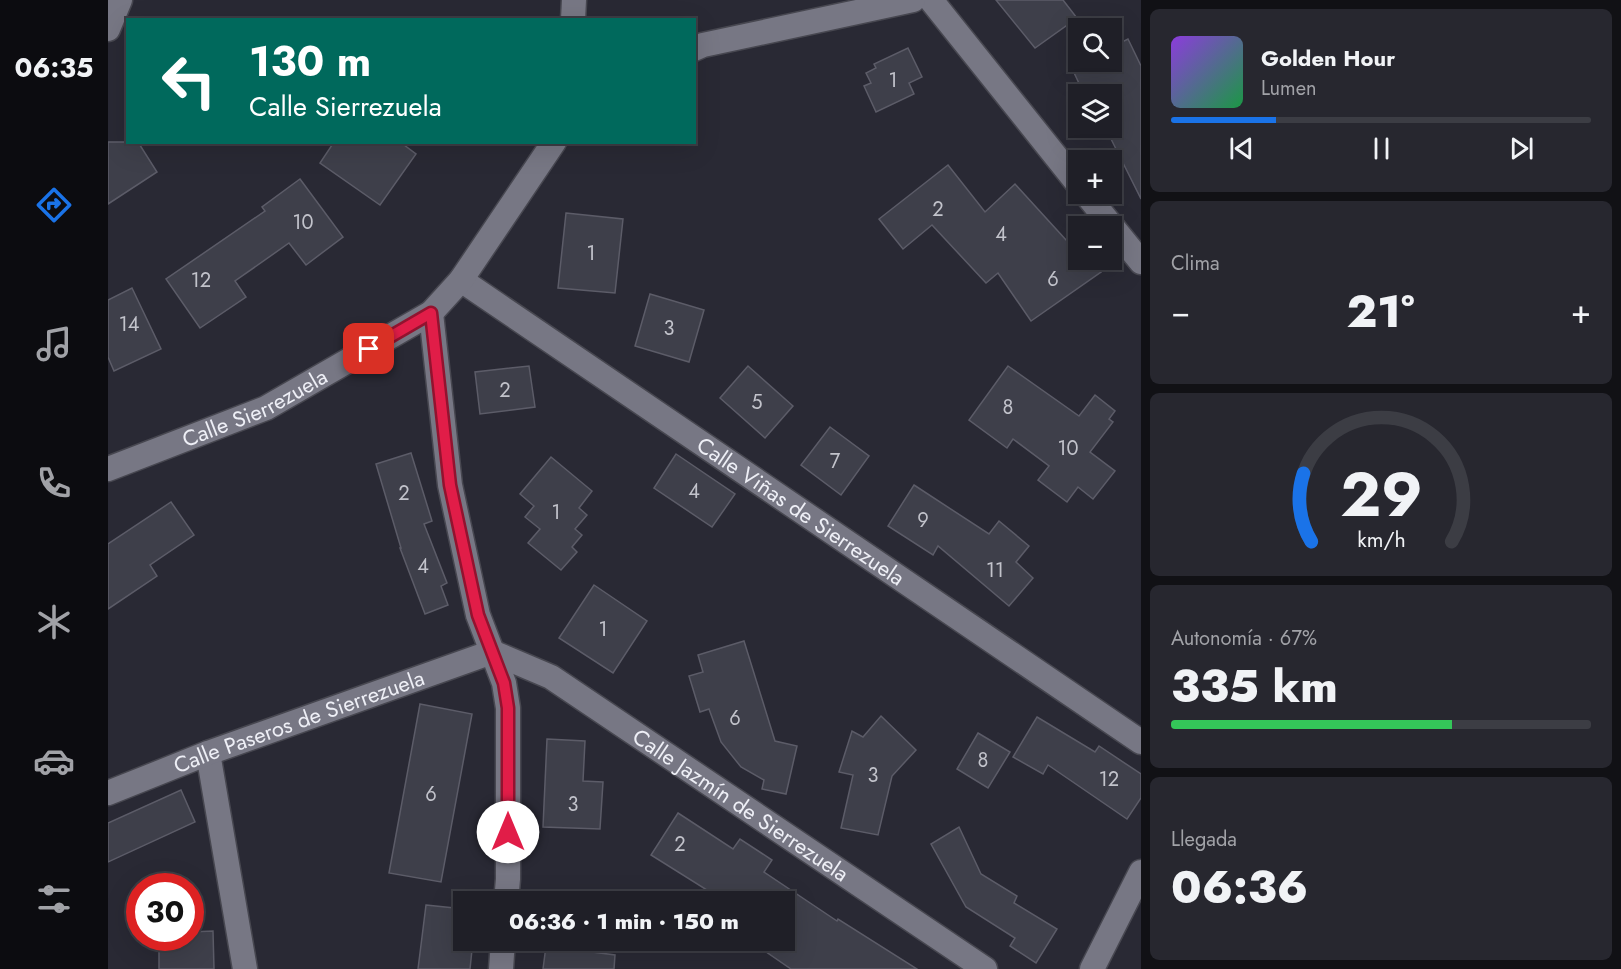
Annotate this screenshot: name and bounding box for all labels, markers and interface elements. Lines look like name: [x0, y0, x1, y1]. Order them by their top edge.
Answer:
map controls: [1068, 18, 1122, 270]
button: search: [1068, 18, 1122, 72]
text: 130 m: [249, 31, 371, 92]
icon: left: [150, 42, 228, 120]
text: Golden Hour: [1261, 42, 1395, 74]
text: 06:35: [15, 48, 93, 87]
house number: 1: [889, 66, 898, 95]
text: Lumen: [1261, 74, 1317, 103]
button: layers: [1068, 84, 1122, 138]
text: Calle Sierrezuela: [249, 87, 442, 126]
icon: previous: [1225, 132, 1258, 165]
icon: pause: [1365, 132, 1398, 165]
icon: next: [1505, 132, 1538, 165]
button: +: [1068, 150, 1122, 204]
icon: directions: [33, 184, 75, 226]
house number: 2: [932, 195, 944, 224]
house number: 10: [293, 208, 314, 237]
button: −: [1068, 216, 1122, 270]
house number: 4: [995, 220, 1007, 249]
house number: 1: [587, 239, 596, 268]
text: Clima: [1171, 249, 1220, 278]
house number: 6: [1047, 265, 1059, 294]
house number: 12: [191, 266, 211, 295]
text: 21°: [1347, 279, 1415, 344]
text: −: [1171, 288, 1190, 335]
text: +: [1571, 288, 1591, 335]
house number: 14: [119, 310, 140, 339]
house number: 3: [664, 314, 675, 343]
icon: music: [33, 323, 75, 365]
pin: [343, 323, 394, 374]
icon: arrive: [352, 332, 385, 365]
street label: Calle Sierrezuela: [177, 360, 333, 455]
house number: 2: [499, 376, 511, 405]
house number: 5: [751, 388, 763, 417]
house number: 8: [1003, 393, 1013, 422]
street label: Calle Viñas de Sierrezuela: [690, 429, 912, 593]
house number: 10: [1058, 434, 1079, 463]
house number: 7: [830, 447, 841, 476]
text: 29: [1340, 449, 1422, 539]
icon: phone: [33, 462, 75, 504]
house number: 4: [688, 477, 700, 506]
house number: 2: [398, 479, 410, 508]
house number: 1: [552, 498, 561, 527]
house number: 9: [917, 506, 929, 535]
text: km/h: [1357, 524, 1405, 555]
house number: 4: [417, 552, 429, 581]
house number: 11: [986, 556, 1004, 585]
icon: climate: [33, 601, 75, 643]
house number: 1: [599, 615, 608, 644]
text: Autonomía · 67%: [1171, 624, 1317, 653]
text: 335 km: [1171, 654, 1338, 719]
street label: Calle Paseros de Sierrezuela: [169, 661, 429, 781]
house number: 6: [729, 704, 741, 733]
street label: Calle Jazmín de Sierrezuela: [626, 720, 855, 889]
icon: car: [33, 740, 75, 782]
house number: 8: [978, 746, 988, 775]
house number: 3: [868, 761, 879, 790]
house number: 12: [1099, 765, 1119, 794]
house number: 6: [425, 780, 437, 809]
house number: 3: [568, 790, 579, 819]
position arrow: [476, 800, 540, 864]
text: Llegada: [1171, 825, 1237, 854]
house number: 2: [674, 830, 686, 859]
text: 06:36: [1171, 855, 1308, 920]
speed limit sign: 30: [126, 873, 204, 951]
icon: filters: [33, 878, 75, 920]
text: 06:36 · 1 min · 150 m: [509, 905, 739, 937]

